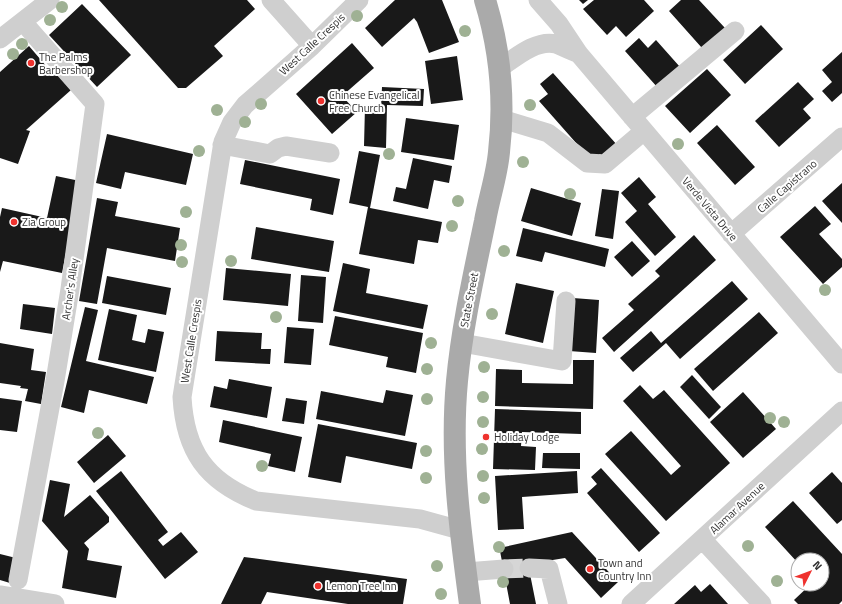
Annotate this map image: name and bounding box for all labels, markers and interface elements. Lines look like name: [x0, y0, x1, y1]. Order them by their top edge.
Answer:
street label: West Calle Crespis: [276, 9, 348, 79]
place label: The Palms Barbershop: [39, 49, 93, 78]
marker: The Palms Barbershop: [26, 58, 36, 68]
place label: Chinese Evangelical Free Church: [329, 87, 419, 116]
marker: Chinese Evangelical Free Church: [316, 96, 326, 106]
street label: Calle Capistrano: [754, 155, 820, 216]
street label: Verde Vista Drive: [679, 174, 742, 245]
place label: Zia Group: [22, 214, 66, 230]
marker: Zia Group: [9, 217, 19, 227]
street label: Archer's Alley: [58, 256, 82, 321]
street label: State Street: [456, 271, 482, 329]
street label: West Calle Crespis: [176, 298, 206, 384]
place label: Holiday Lodge: [494, 429, 560, 445]
marker: Holiday Lodge: [481, 432, 491, 442]
street label: Alamar Avenue: [706, 478, 768, 538]
north arrow: [790, 552, 830, 592]
place label: Town and Country Inn: [598, 555, 651, 584]
text: N: [809, 557, 826, 573]
marker: Town and Country Inn: [585, 564, 595, 574]
place label: Lemon Tree Inn: [326, 578, 397, 594]
marker: Lemon Tree Inn: [313, 581, 323, 591]

